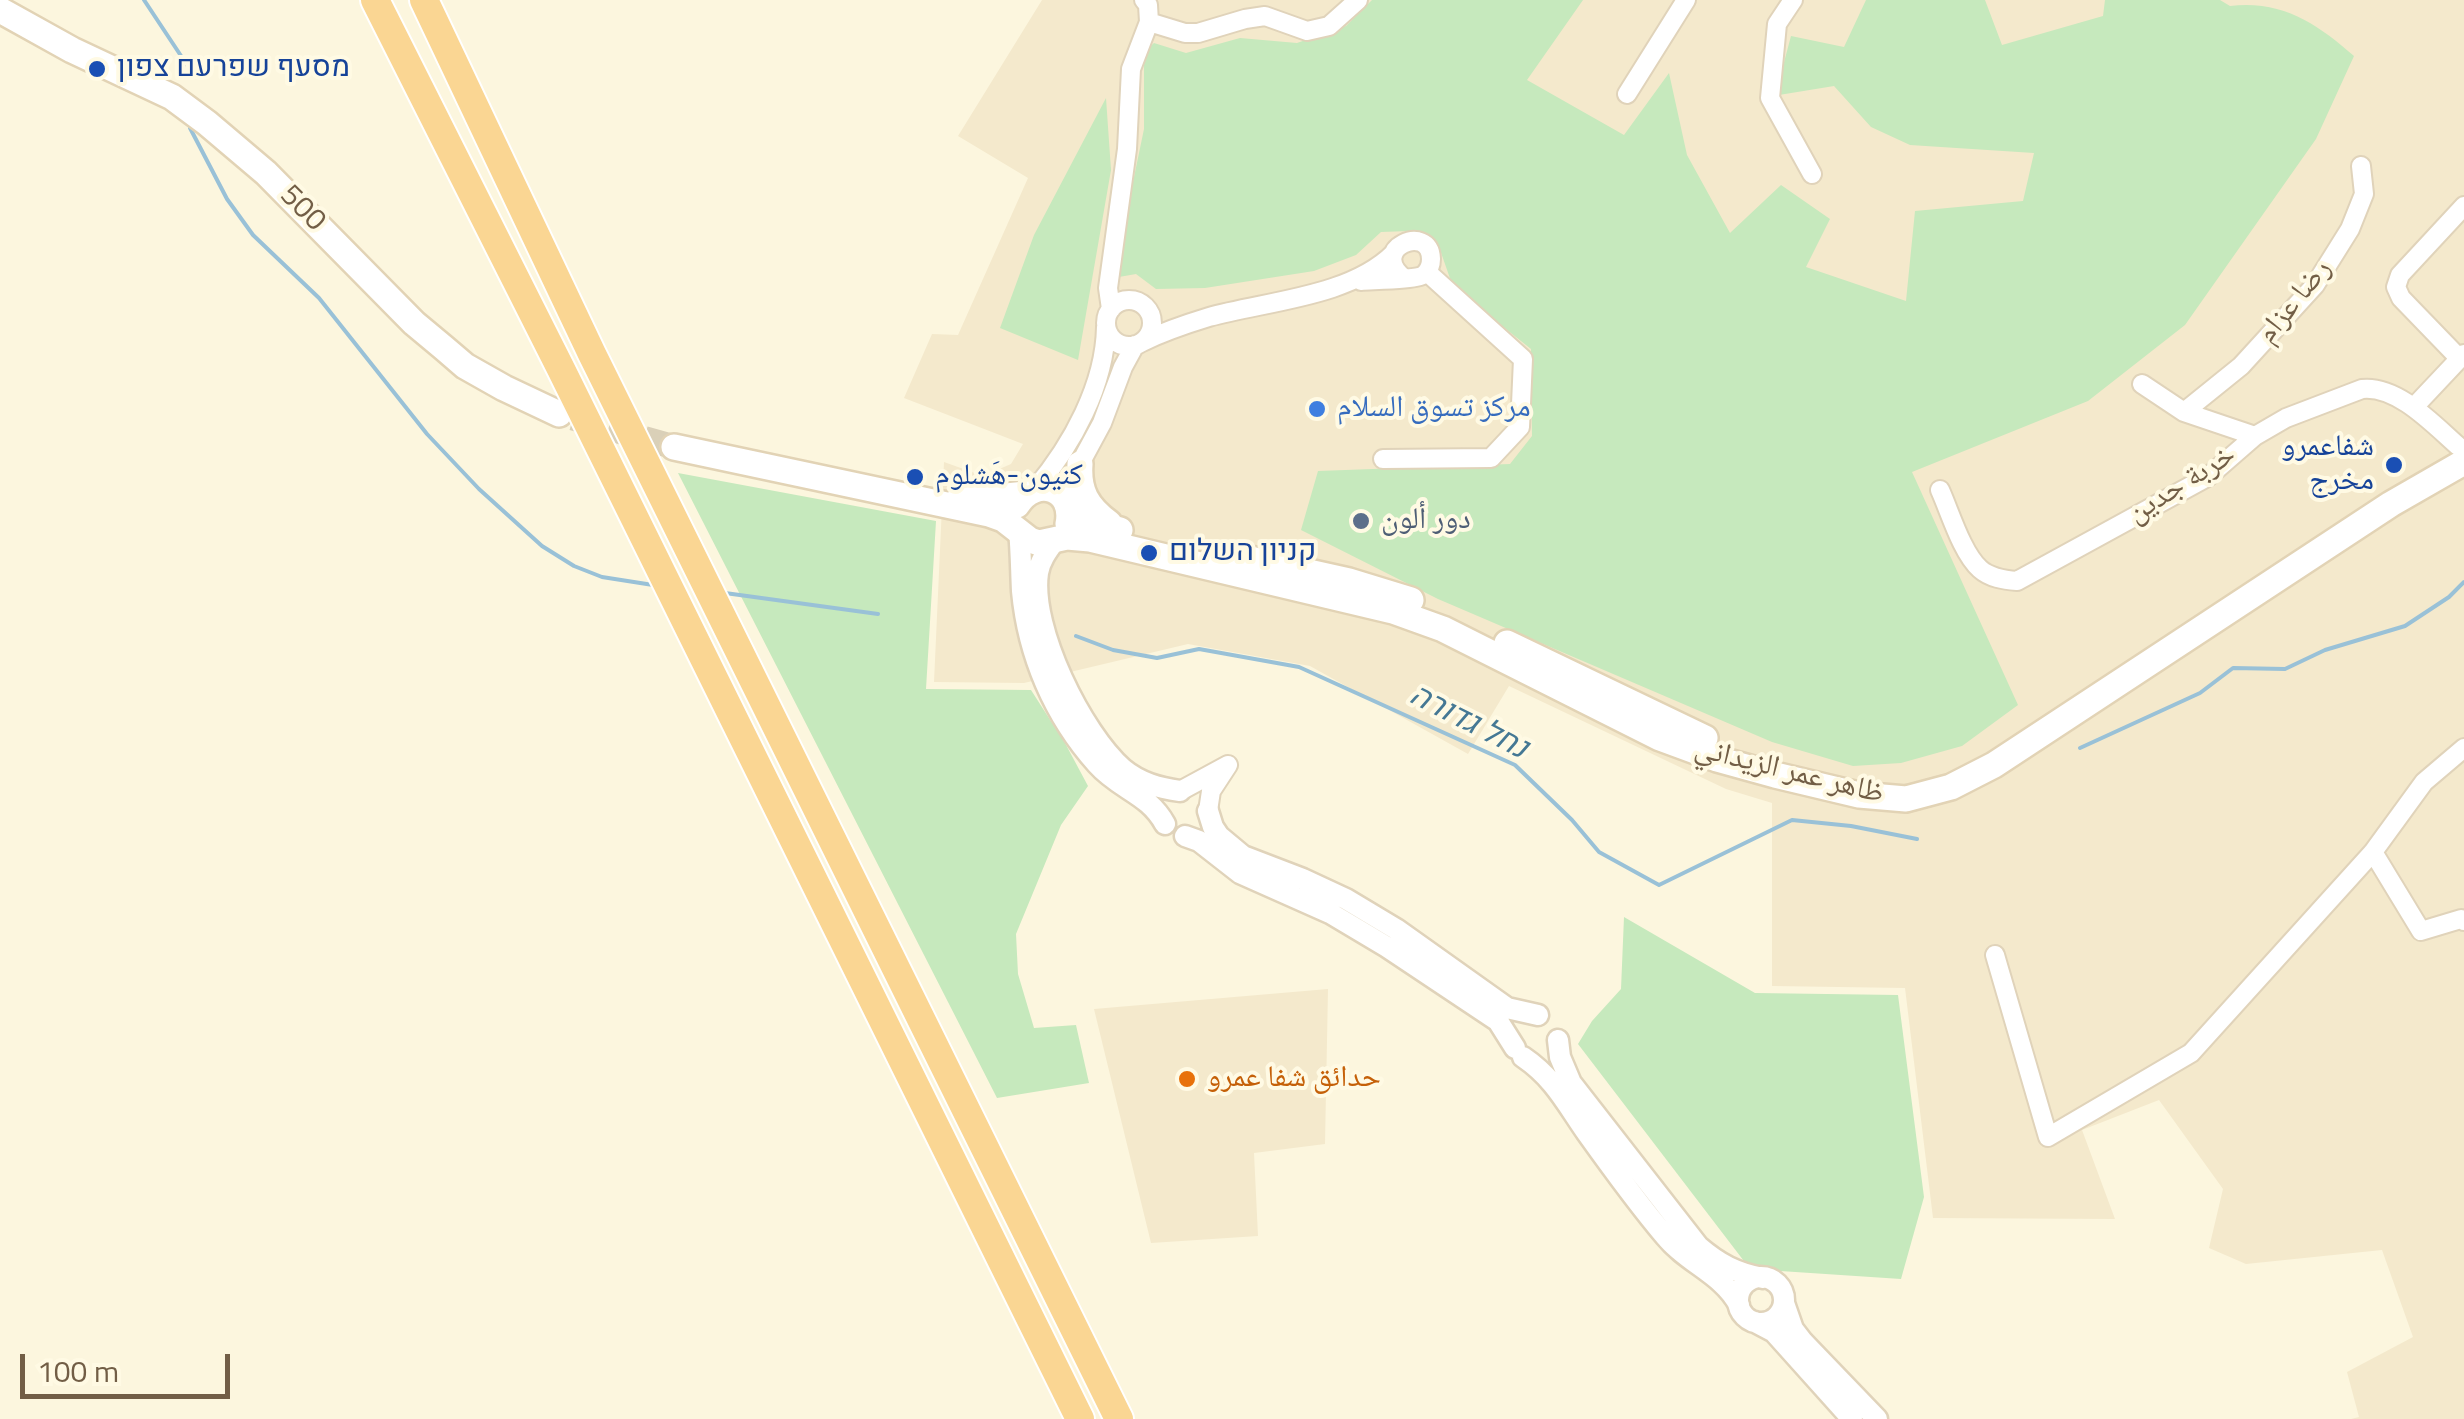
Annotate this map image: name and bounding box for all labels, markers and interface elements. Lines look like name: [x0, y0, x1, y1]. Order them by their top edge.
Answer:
place label: מסעף שפרעם צפון: [117, 51, 350, 87]
marker: מסעף שפרעם צפון: [86, 58, 108, 80]
street label: 500: [271, 178, 333, 240]
street label: رضا عزام: [2250, 252, 2340, 352]
place label: مركز تسوق السلام: [1337, 391, 1531, 427]
marker: مركز تسوق السلام: [1306, 398, 1328, 420]
place label: شفاعمرو مخرج: [2281, 430, 2374, 500]
street label: خربة جدين: [2121, 438, 2243, 532]
marker: شفاعمرو مخرج: [2383, 454, 2405, 476]
place label: كنيون-هَشلوم: [935, 459, 1083, 495]
marker: كنيون-هَشلوم: [904, 466, 926, 488]
place label: دور ألون: [1381, 503, 1471, 539]
marker: دور ألون: [1350, 510, 1372, 532]
place label: קניון השלום: [1169, 535, 1316, 571]
marker: קניון השלום: [1138, 542, 1160, 564]
water label: נחל גדורה: [1402, 677, 1534, 769]
street label: ظاهر عمر الزيداني: [1691, 731, 1887, 813]
place label: حدائق شفا عمرو: [1207, 1061, 1381, 1097]
marker: حدائق شفا عمرو: [1176, 1068, 1198, 1090]
scale bar: [25, 1334, 235, 1396]
text: 100 m: [37, 1348, 119, 1394]

